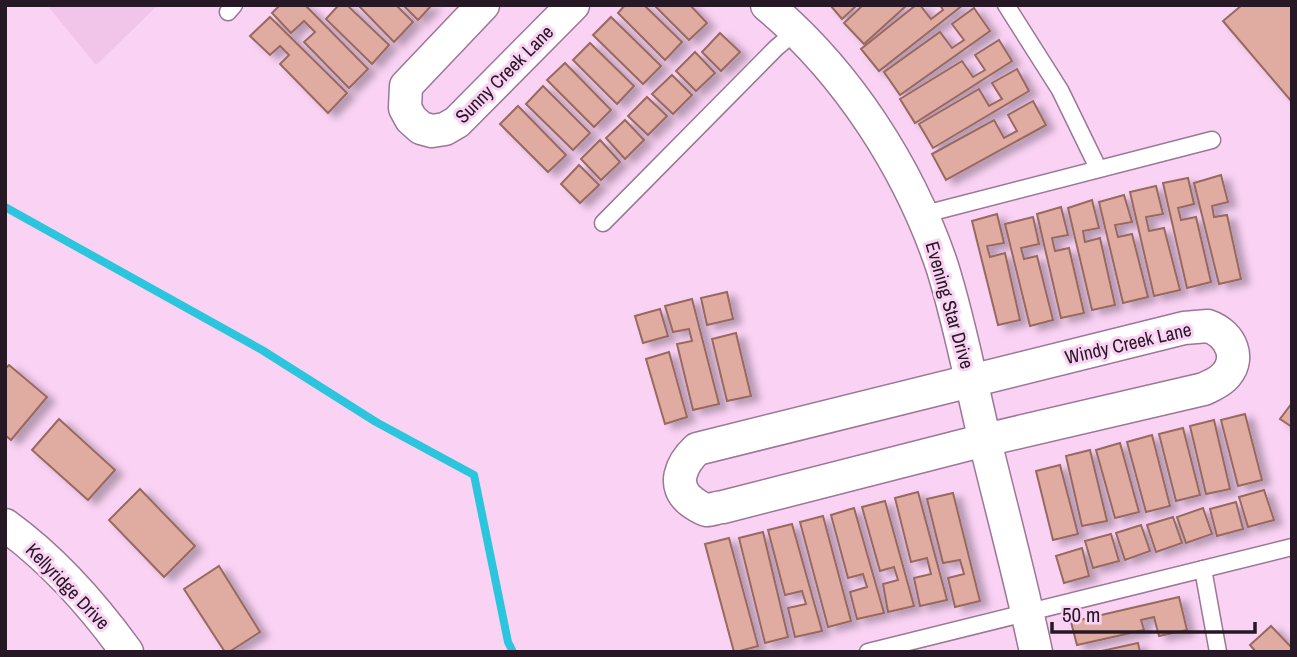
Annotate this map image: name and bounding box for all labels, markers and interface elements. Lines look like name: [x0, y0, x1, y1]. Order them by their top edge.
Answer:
street label: Sunny Creek Lane: [449, 19, 559, 129]
street label: Evening Star Drive: [919, 238, 981, 372]
street label: Windy Creek Lane: [1062, 316, 1194, 370]
street label: Kellyridge Drive: [20, 537, 116, 635]
scale bar: [1052, 590, 1255, 634]
text: 50 m: [1062, 600, 1100, 629]

